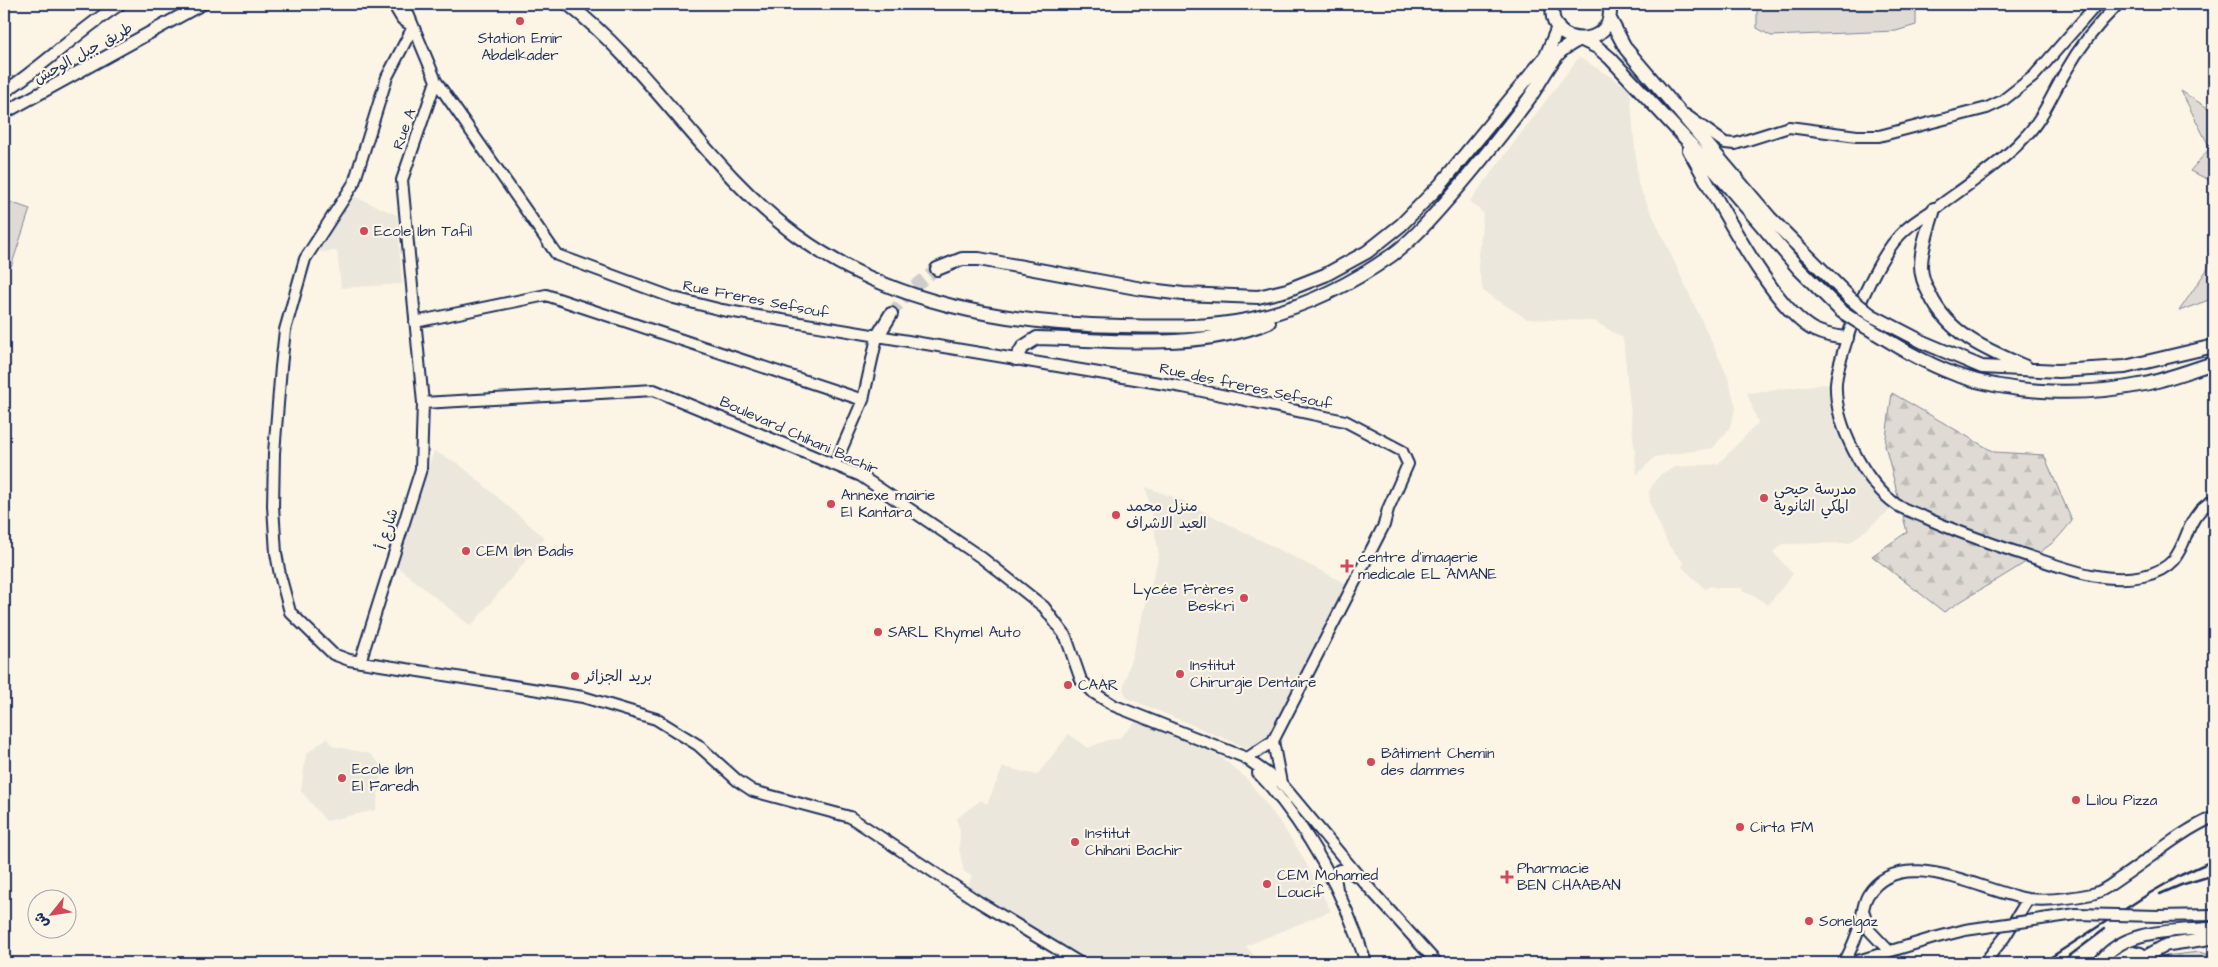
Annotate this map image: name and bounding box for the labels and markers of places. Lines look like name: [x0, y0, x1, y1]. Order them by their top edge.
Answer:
marker: Station Emir Abdelkader: [514, 15, 526, 27]
place label: Station Emir Abdelkader: [478, 28, 562, 66]
place label: Ecole Ibn Tafil: [374, 221, 472, 242]
marker: Ecole Ibn Tafil: [358, 225, 370, 237]
place label: مدرسة حيحي المكي الثانوية: [1774, 479, 1857, 519]
place label: Annexe mairie El Kantara: [841, 485, 935, 523]
marker: مدرسة حيحي المكي الثانوية: [1758, 492, 1770, 504]
place label: منزل محمد العيد الاشراف: [1126, 496, 1207, 534]
marker: Annexe mairie El Kantara: [825, 498, 837, 510]
marker: منزل محمد العيد الاشراف: [1110, 509, 1122, 521]
place label: CEM Ibn Badis: [476, 541, 574, 562]
marker: CEM Ibn Badis: [460, 545, 472, 557]
place label: centre d'imagerie medicale EL AMANE: [1358, 547, 1497, 585]
marker: centre d'imagerie medicale EL AMANE: [1340, 559, 1354, 573]
place label: Lycée Frères Beskri: [1133, 579, 1235, 617]
marker: Lycée Frères Beskri: [1238, 592, 1250, 604]
place label: SARL Rhymel Auto: [888, 622, 1021, 644]
marker: SARL Rhymel Auto: [872, 626, 884, 638]
place label: Institut Chirurgie Dentaire: [1190, 655, 1316, 694]
place label: بريد الجزائر: [583, 666, 652, 687]
marker: Institut Chirurgie Dentaire: [1174, 668, 1186, 680]
marker: بريد الجزائر: [569, 670, 581, 682]
place label: CAAR: [1078, 675, 1119, 696]
marker: CAAR: [1062, 679, 1074, 691]
place label: Bâtiment Chemin des dammes: [1381, 743, 1495, 781]
marker: Bâtiment Chemin des dammes: [1365, 756, 1377, 768]
place label: Ecole Ibn El Faredh: [352, 759, 419, 797]
marker: Ecole Ibn El Faredh: [336, 772, 348, 784]
place label: Lilou Pizza: [2086, 790, 2158, 811]
marker: Lilou Pizza: [2070, 794, 2082, 806]
place label: Cirta FM: [1750, 817, 1814, 838]
marker: Cirta FM: [1734, 821, 1746, 833]
place label: Institut Chihani Bachir: [1085, 823, 1182, 861]
marker: Institut Chihani Bachir: [1069, 836, 1081, 848]
place label: Pharmacie BEN CHAABAN: [1517, 858, 1621, 896]
place label: CEM Mohamed Loucif: [1277, 865, 1379, 903]
marker: Pharmacie BEN CHAABAN: [1501, 871, 1513, 883]
marker: CEM Mohamed Loucif: [1261, 878, 1273, 890]
place label: Sonelgaz: [1819, 911, 1878, 933]
marker: Sonelgaz: [1803, 915, 1815, 927]

